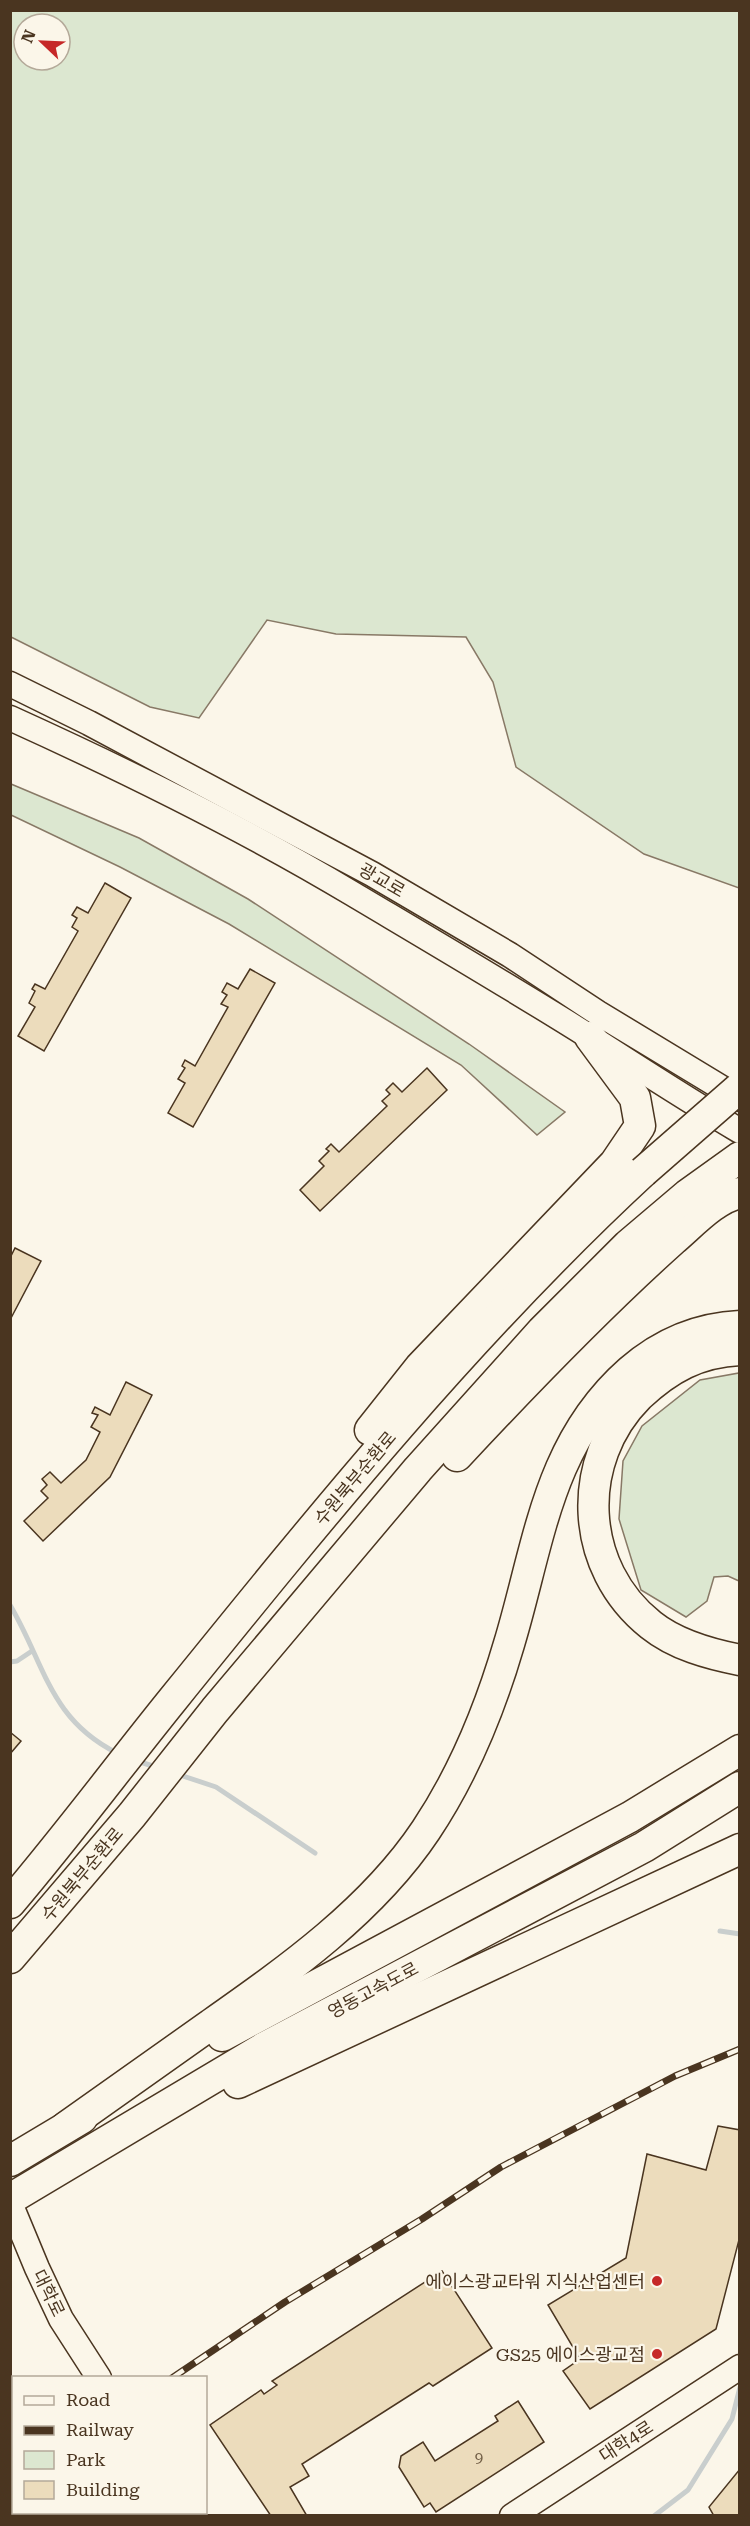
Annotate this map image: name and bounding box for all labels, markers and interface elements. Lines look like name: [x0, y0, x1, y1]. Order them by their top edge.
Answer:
north arrow: [12, 12, 72, 72]
text: N: [17, 27, 40, 46]
street label: 광교로: [355, 858, 409, 902]
street label: 수원북부순환로: [310, 1427, 400, 1529]
street label: 수원북부순환로: [37, 1823, 127, 1925]
street label: 영동고속도로: [324, 1957, 422, 2023]
street label: 대학로: [29, 2266, 69, 2320]
place label: 에이스광교타워 지식산업센터: [425, 2271, 645, 2292]
marker: 에이스광교타워 지식산업센터: [650, 2274, 664, 2288]
place label: GS25 에이스광교점: [496, 2344, 645, 2365]
marker: GS25 에이스광교점: [650, 2347, 664, 2361]
legend: [12, 2376, 207, 2514]
text: Road: [66, 2389, 111, 2410]
street label: 대학4로: [595, 2416, 657, 2466]
text: Railway: [66, 2419, 134, 2440]
text: Park: [66, 2449, 106, 2470]
house number: 9: [475, 2449, 483, 2467]
text: Building: [66, 2479, 140, 2500]

